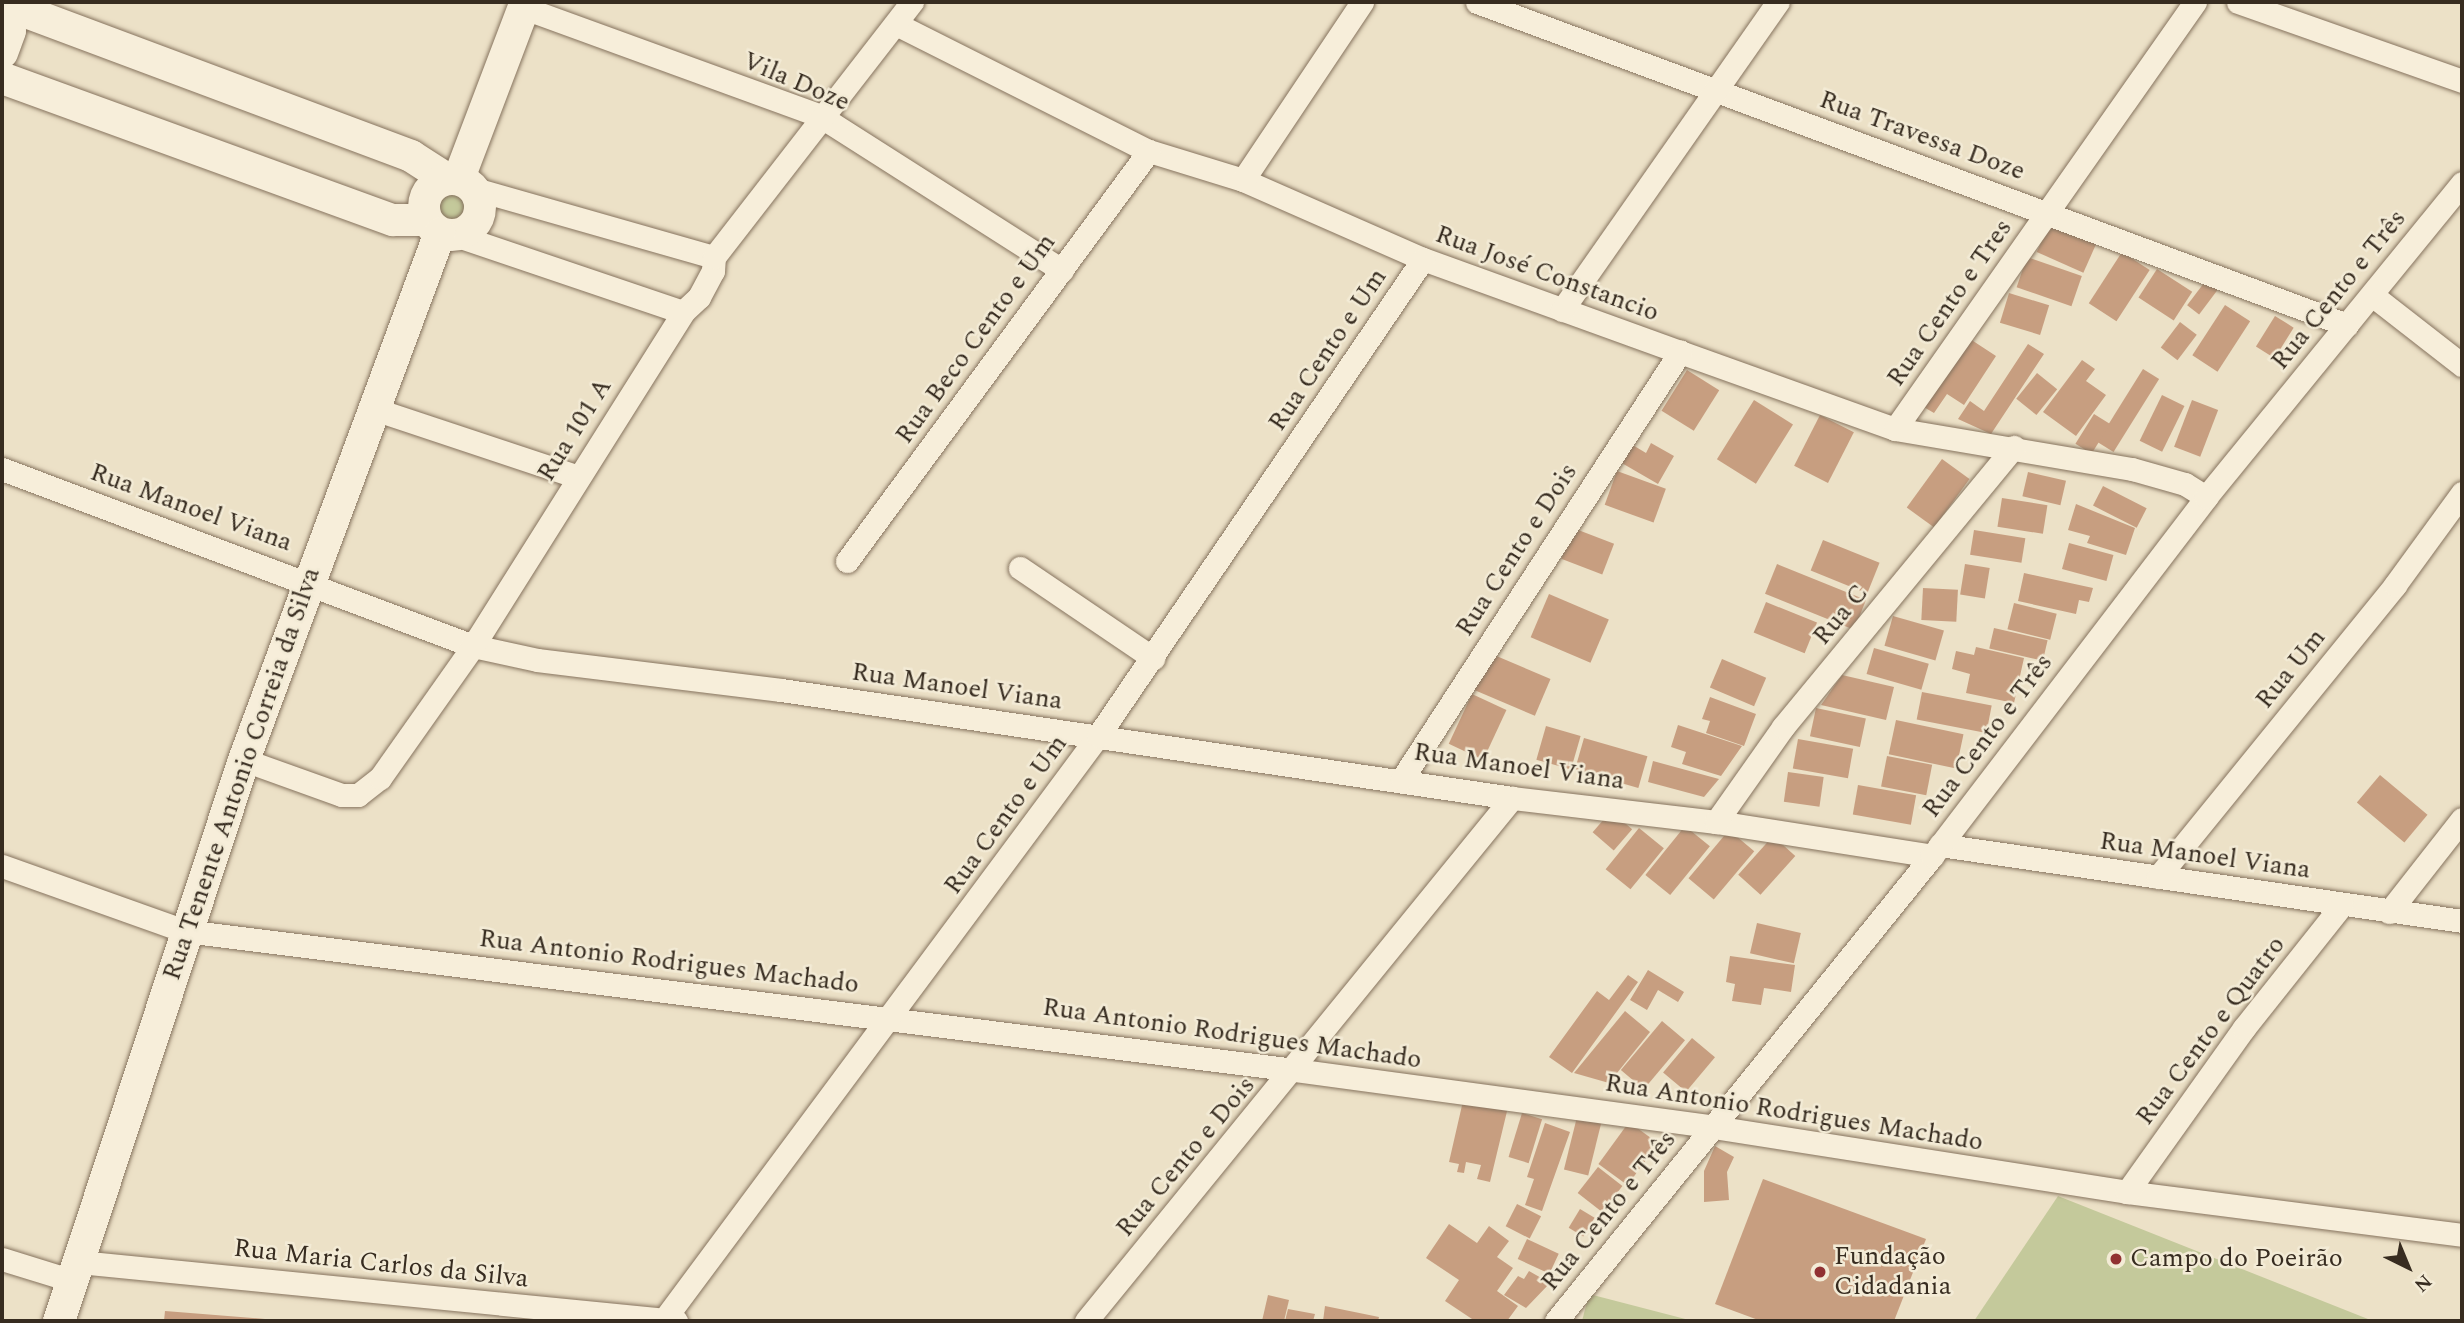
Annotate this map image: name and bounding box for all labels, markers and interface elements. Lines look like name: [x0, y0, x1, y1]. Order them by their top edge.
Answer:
street label: Vila Doze: [738, 46, 854, 118]
street label: Rua Travessa Doze: [1815, 84, 2029, 188]
street label: Rua Cento e Três: [2265, 204, 2413, 376]
street label: Rua Cento e Tres: [1881, 213, 2019, 393]
street label: Rua José Constancio: [1431, 219, 1663, 329]
street label: Rua Beco Cento e Um: [889, 228, 1063, 450]
street label: Rua Cento e Um: [1262, 263, 1394, 437]
street label: Rua 101 A: [531, 373, 619, 487]
street label: Rua Manoel Viana: [86, 457, 296, 559]
street label: Rua Cento e Dois: [1449, 458, 1585, 642]
street label: Rua Tenente Antonio Correia da Silva: [157, 564, 327, 984]
street label: Rua C: [1807, 578, 1875, 652]
street label: Rua Um: [2249, 623, 2333, 715]
street label: Rua Cento e Três: [1916, 648, 2060, 824]
street label: Rua Manoel Viana: [850, 657, 1064, 717]
street label: Rua Cento e Um: [938, 729, 1074, 901]
street label: Rua Manoel Viana: [1412, 737, 1626, 797]
street label: Rua Manoel Viana: [2098, 826, 2312, 886]
street label: Rua Antonio Rodrigues Machado: [477, 923, 861, 1001]
street label: Rua Cento e Quatro: [2130, 930, 2292, 1132]
street label: Rua Antonio Rodrigues Machado: [1040, 992, 1424, 1076]
street label: Rua Antonio Rodrigues Machado: [1603, 1068, 1985, 1158]
street label: Rua Cento e Dois: [1110, 1070, 1262, 1244]
street label: Rua Cento e Três: [1535, 1125, 1683, 1297]
north arrow: [2373, 1232, 2443, 1302]
street label: Rua Maria Carlos da Silva: [232, 1233, 530, 1295]
place label: Fundação Cidadania: [1834, 1241, 1951, 1302]
place label: Campo do Poeirão: [2130, 1243, 2343, 1275]
marker: Campo do Poeirão: [2108, 1251, 2124, 1267]
marker: Fundação Cidadania: [1812, 1264, 1828, 1280]
text: N: [2407, 1267, 2438, 1299]

